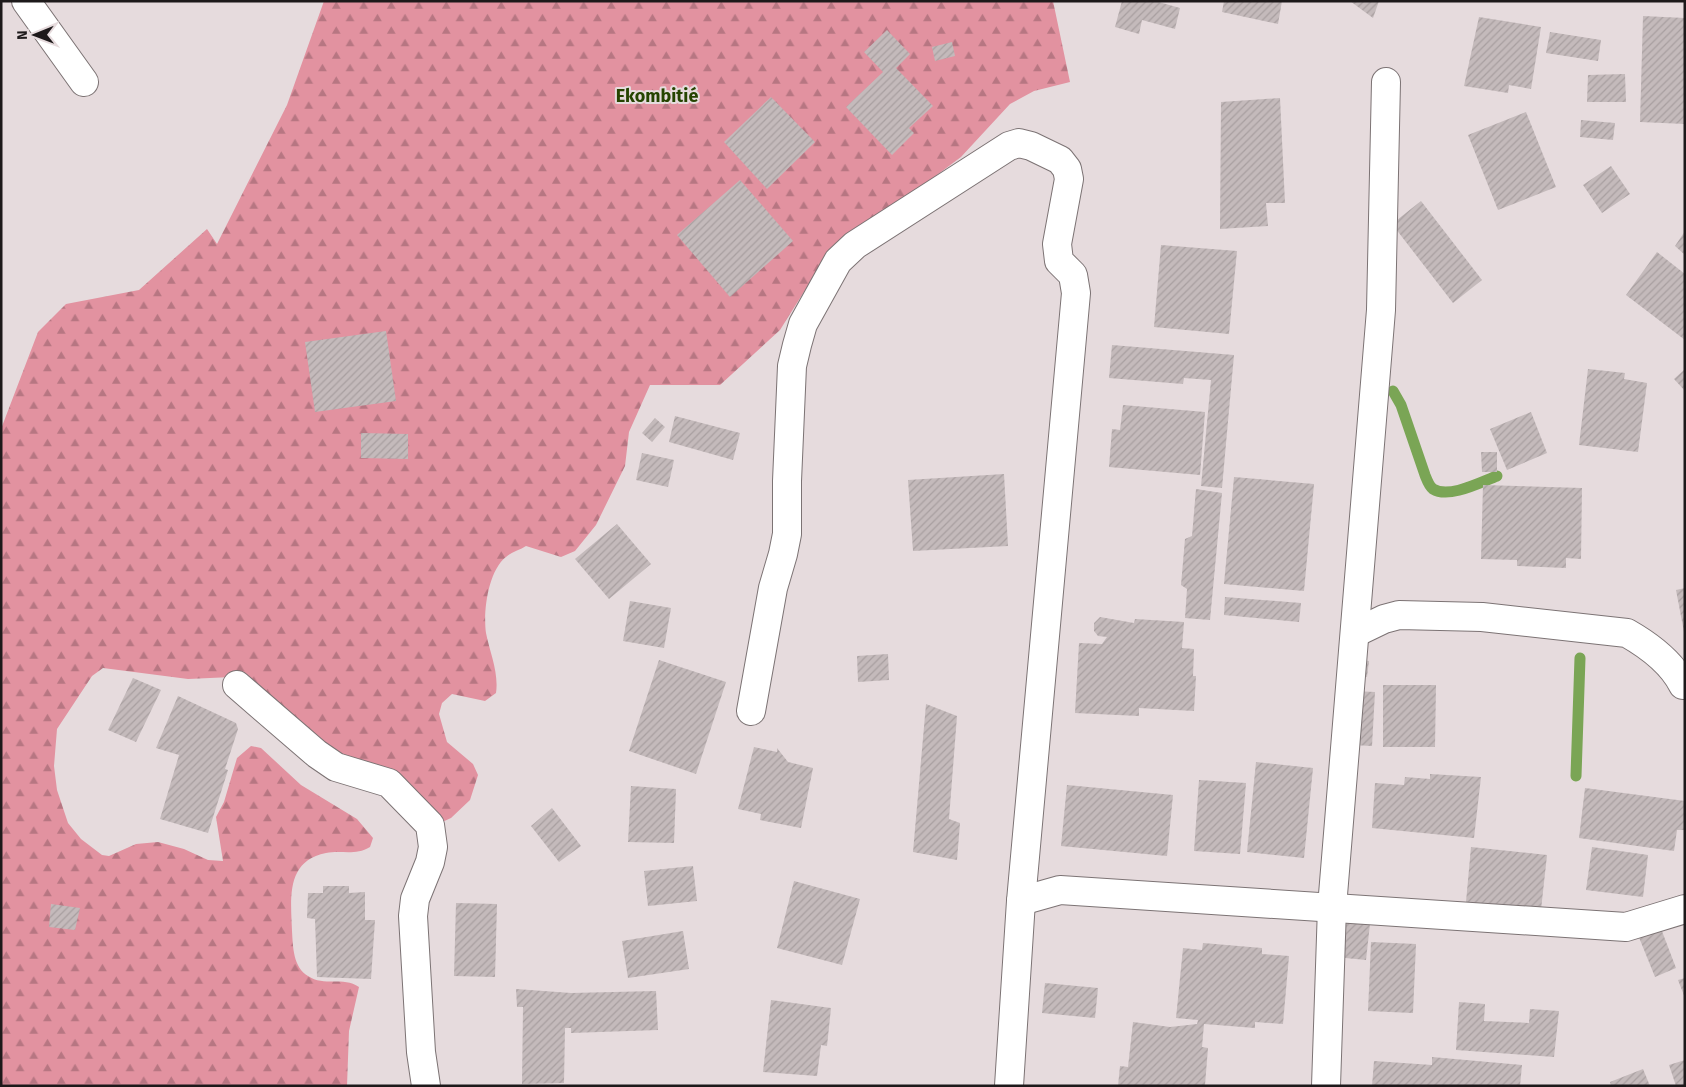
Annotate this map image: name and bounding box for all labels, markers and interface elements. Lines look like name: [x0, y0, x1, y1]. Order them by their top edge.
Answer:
north arrow: [10, 10, 60, 60]
text: N: [14, 30, 31, 40]
district label: Ekombitié: [616, 85, 698, 107]

